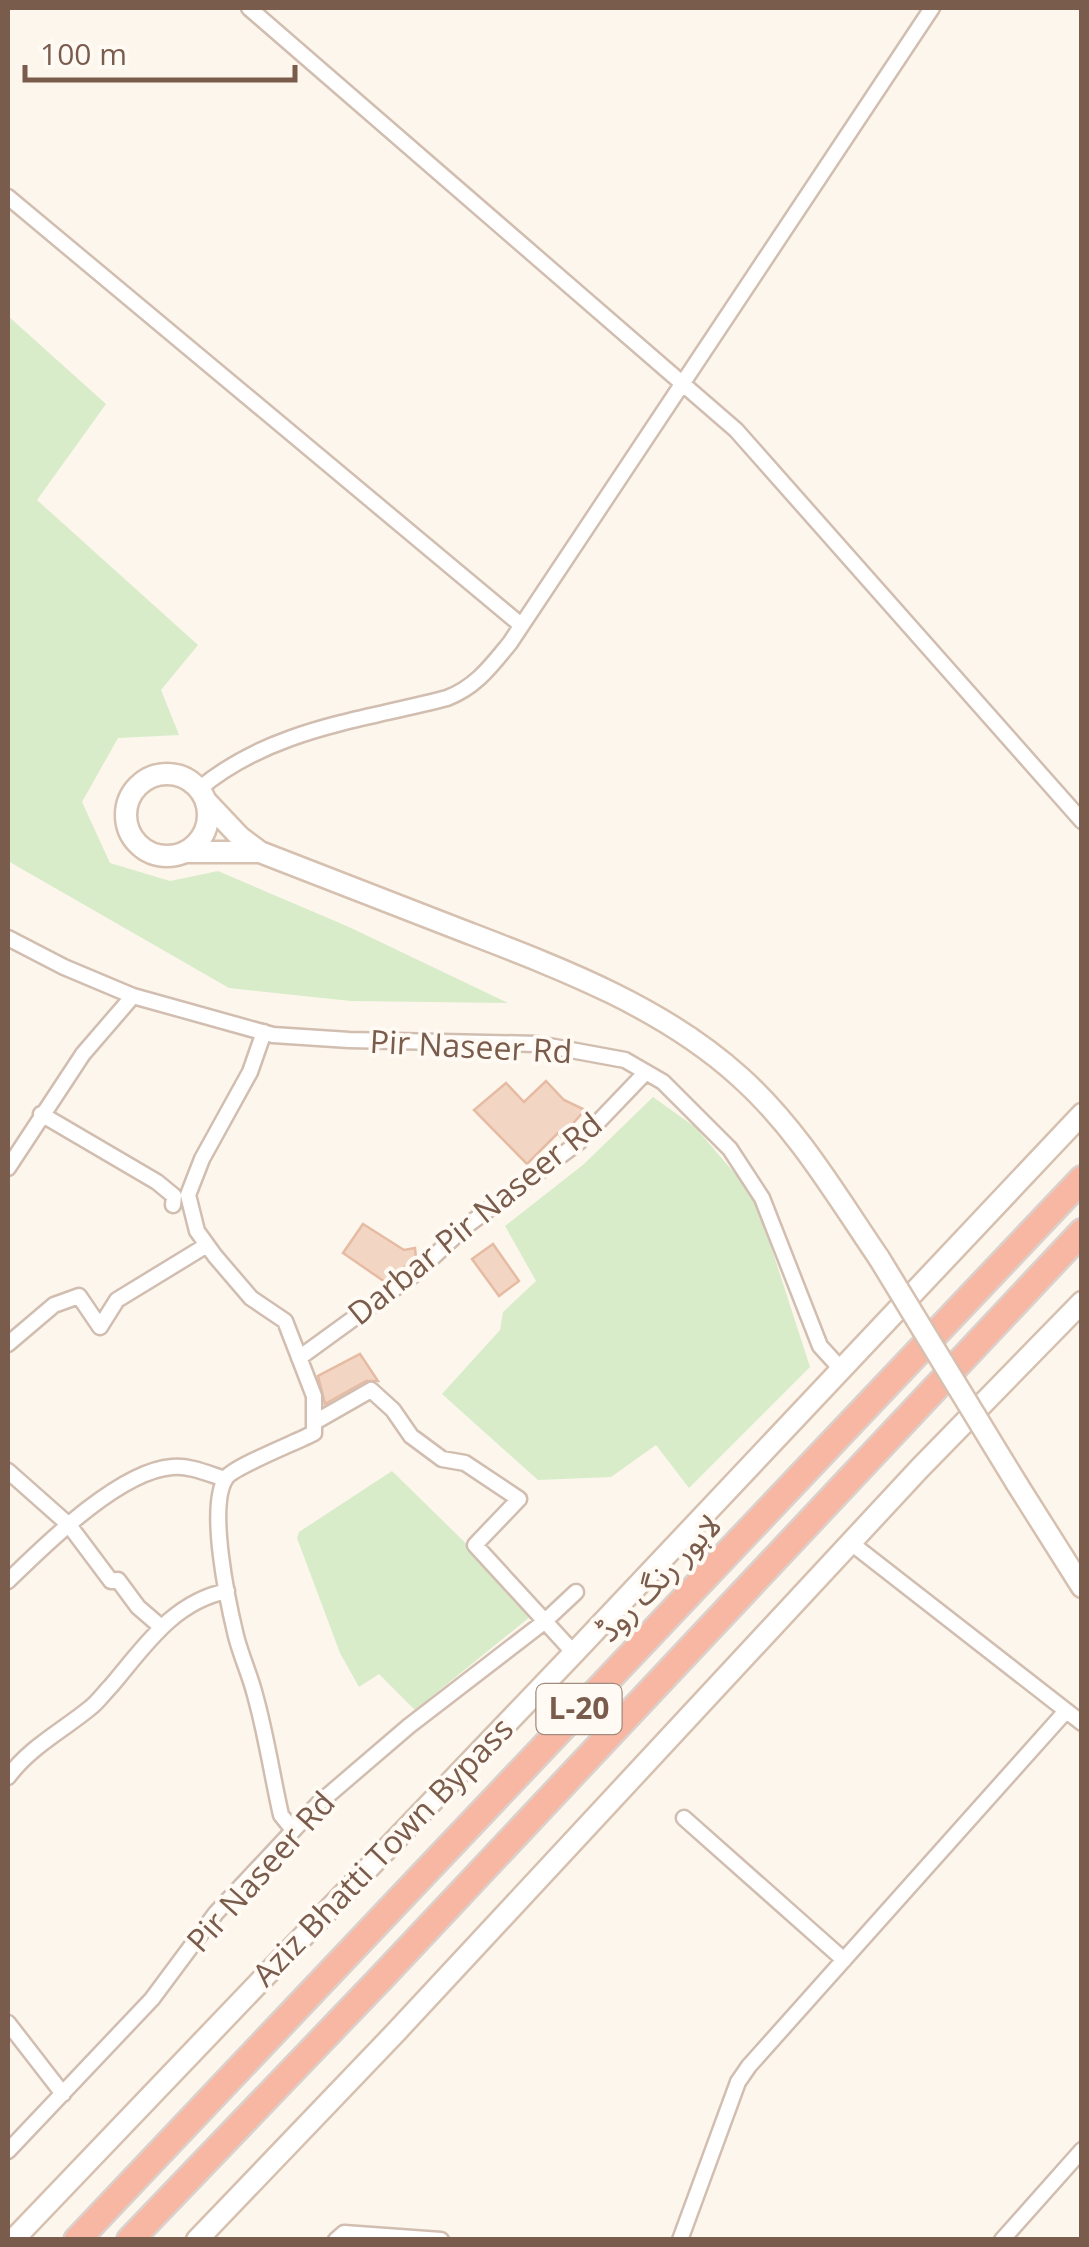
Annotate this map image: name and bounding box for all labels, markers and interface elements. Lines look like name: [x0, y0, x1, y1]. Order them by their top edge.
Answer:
scale bar: [25, 20, 295, 82]
text: 100 m: [40, 33, 127, 74]
street label: Pir Naseer Rd: [369, 1019, 573, 1072]
street label: Darbar Pir Naseer Rd: [338, 1102, 610, 1334]
street label: لاہور رنگ روڈ: [586, 1504, 730, 1650]
road number: L-20: [536, 1684, 622, 1734]
street label: Aziz Bhatti Town Bypass: [242, 1707, 522, 1995]
street label: Pir Naseer Rd: [176, 1781, 344, 1961]

